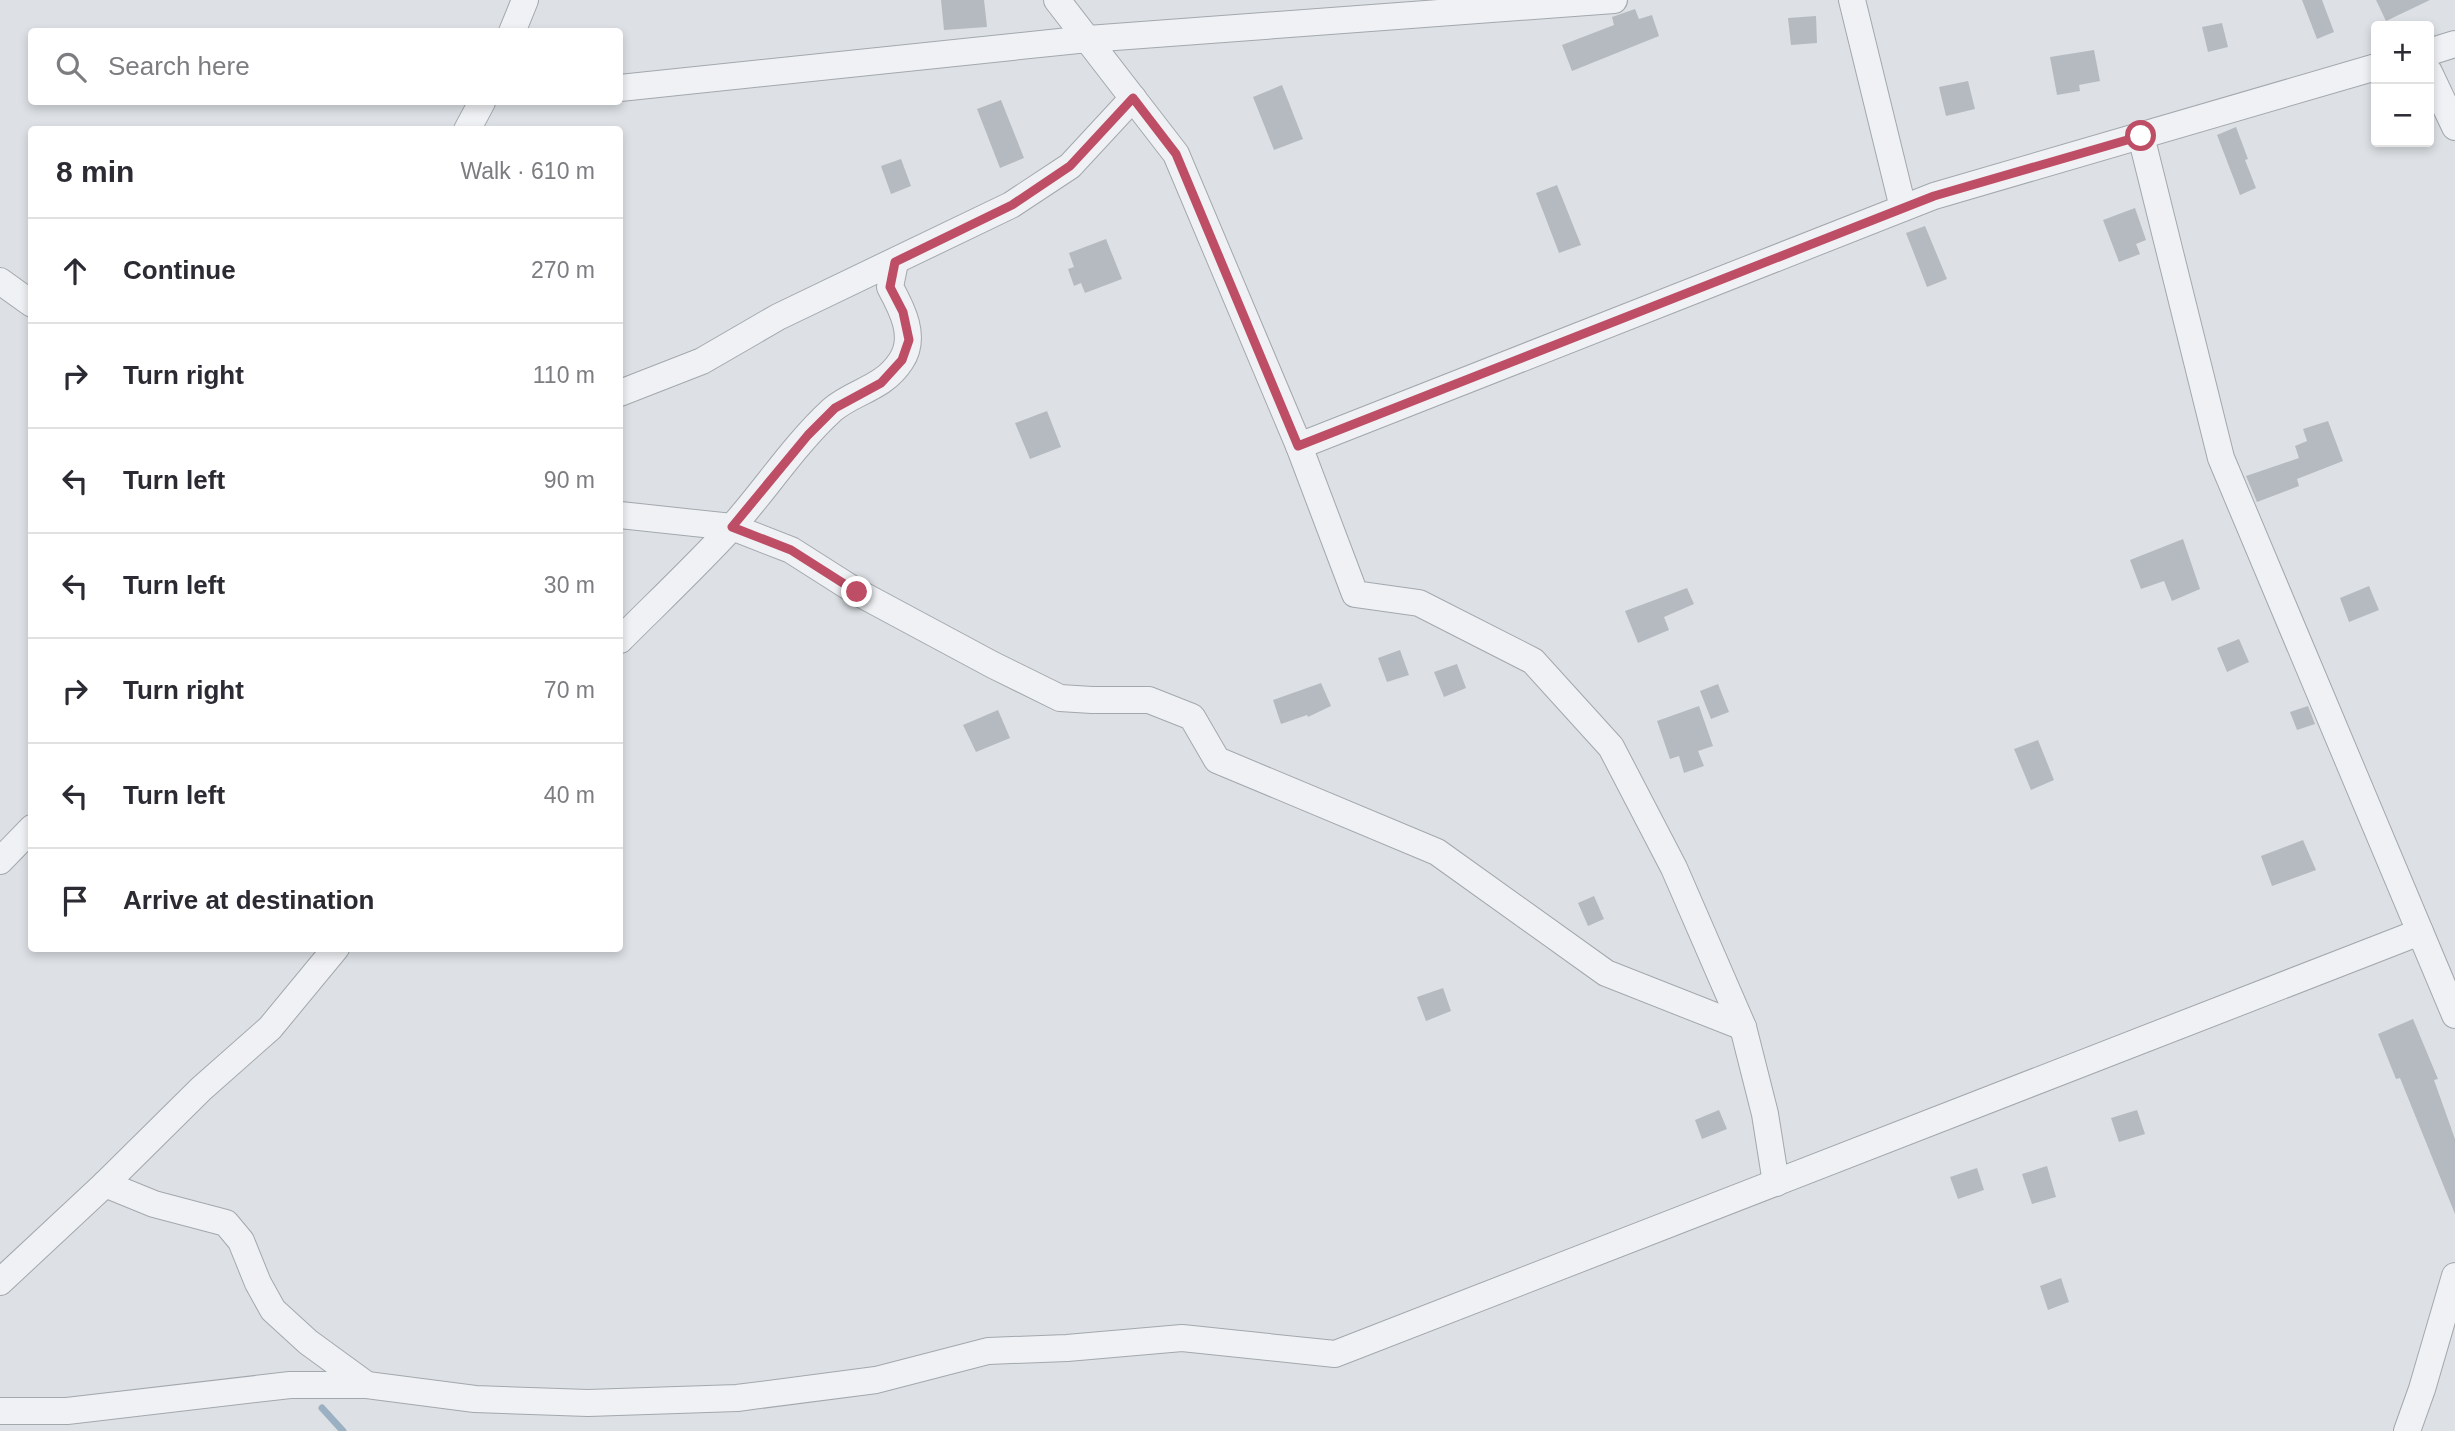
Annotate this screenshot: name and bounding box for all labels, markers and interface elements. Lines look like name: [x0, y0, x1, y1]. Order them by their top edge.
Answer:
map controls: [2371, 21, 2434, 147]
button: +: [2371, 21, 2434, 84]
search box: [28, 28, 623, 105]
icon: search: [52, 48, 90, 86]
text: Search here: [108, 51, 250, 81]
button: −: [2371, 84, 2434, 147]
route start: [2125, 120, 2156, 151]
text: 8 min: [56, 155, 134, 188]
text: Walk · 610 m: [460, 158, 595, 184]
icon: ahead: [56, 252, 94, 290]
text: Continue: [123, 255, 236, 285]
text: 270 m: [531, 257, 595, 283]
icon: right: [56, 357, 94, 395]
text: Turn right: [123, 360, 244, 390]
text: 110 m: [533, 362, 595, 388]
icon: left: [56, 462, 94, 500]
text: Turn left: [123, 465, 225, 495]
text: 90 m: [544, 467, 595, 493]
icon: left: [56, 567, 94, 605]
text: Turn left: [123, 570, 225, 600]
text: 30 m: [544, 572, 595, 598]
route end: [841, 576, 872, 607]
icon: right: [56, 672, 94, 710]
text: Turn right: [123, 675, 244, 705]
text: 70 m: [544, 677, 595, 703]
icon: left: [56, 777, 94, 815]
text: Turn left: [123, 780, 225, 810]
text: 40 m: [544, 782, 595, 808]
icon: arrive: [56, 882, 94, 920]
text: Arrive at destination: [123, 885, 374, 915]

